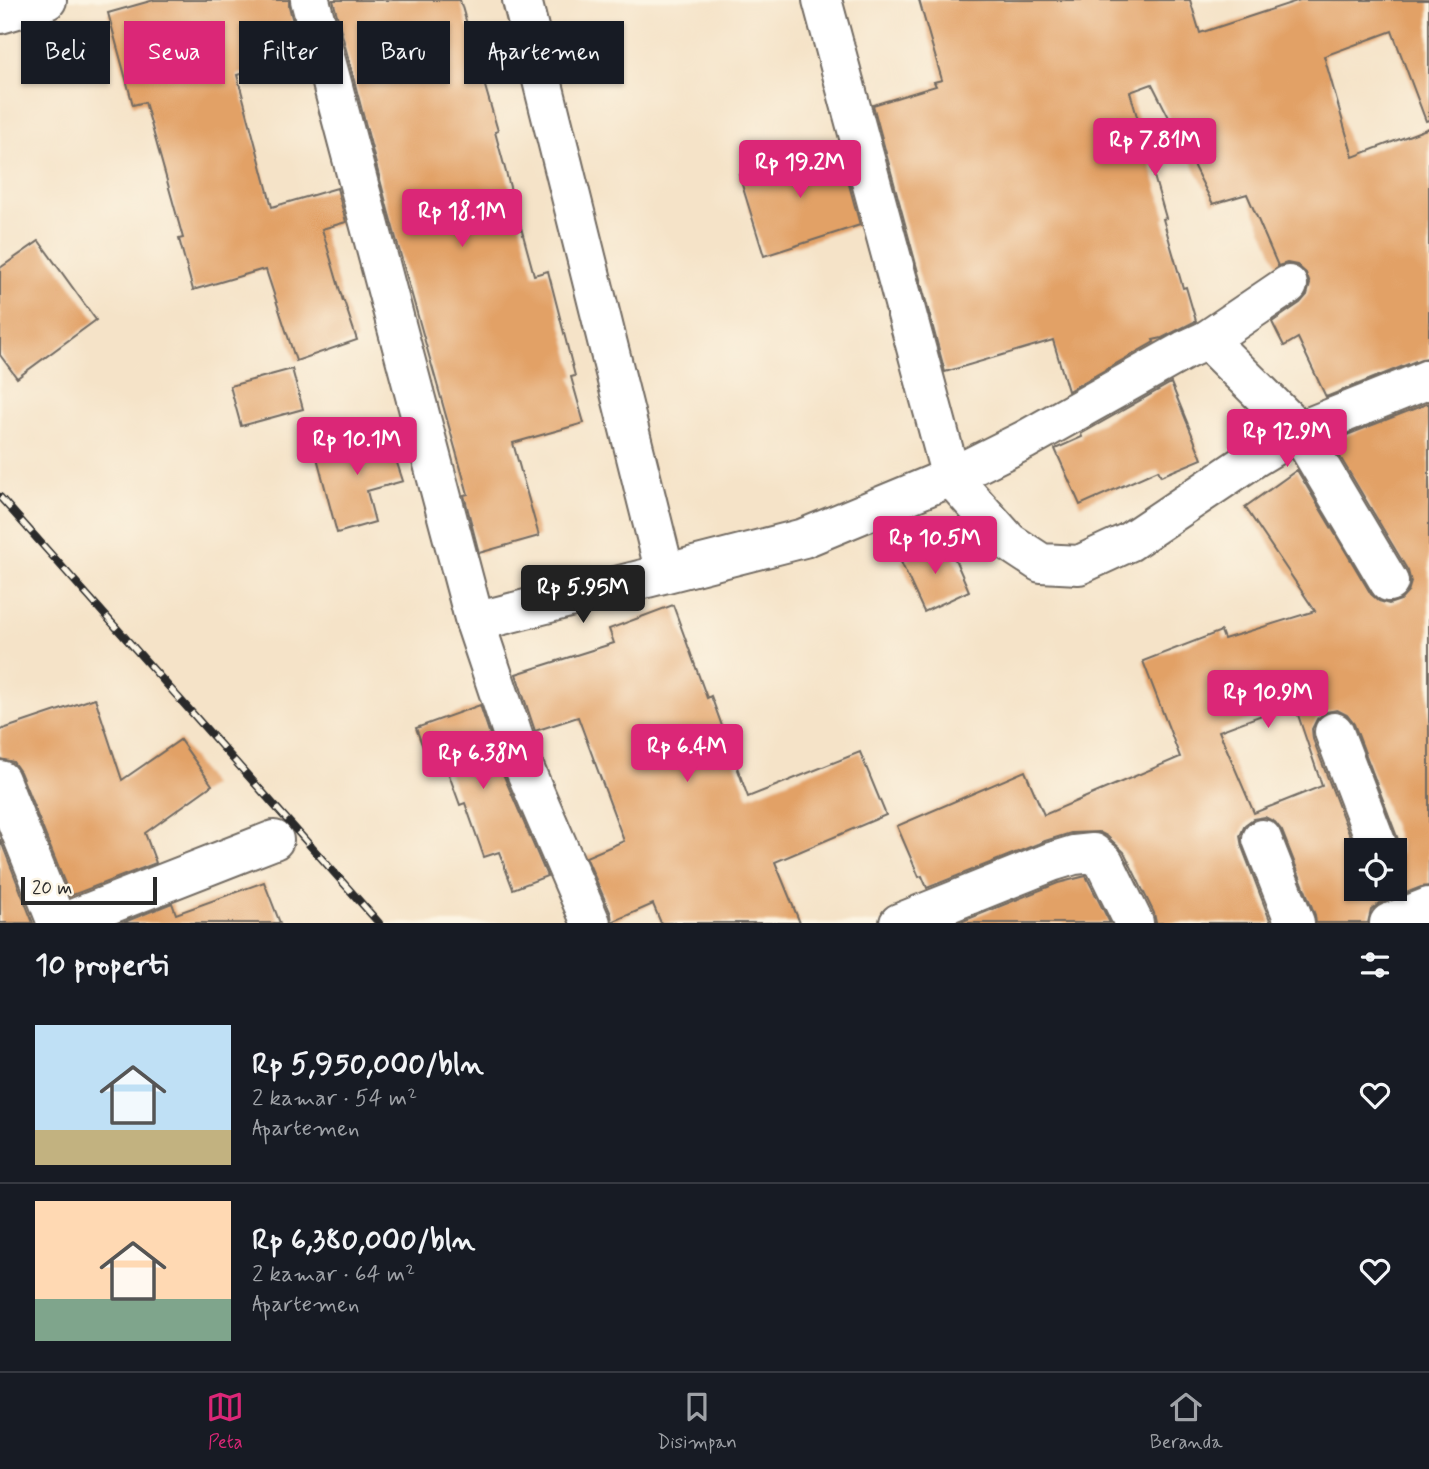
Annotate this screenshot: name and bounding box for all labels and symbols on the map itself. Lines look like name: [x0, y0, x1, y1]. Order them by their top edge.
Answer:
pin: Rp 7.81M: [1083, 118, 1227, 178]
pin: Rp 19.2M: [728, 140, 872, 200]
pin: Rp 18.1M: [390, 190, 534, 249]
pin: Rp 12.9M: [1215, 410, 1359, 469]
pin: Rp 10.1M: [285, 418, 429, 477]
pin: Rp 10.5M: [863, 516, 1007, 576]
pin: Rp 5.95M: [511, 566, 655, 625]
pin: Rp 10.9M: [1196, 670, 1340, 730]
pin: Rp 6.4M: [622, 724, 752, 784]
pin: Rp 6.38M: [411, 732, 555, 791]
scale bar: [21, 874, 158, 906]

